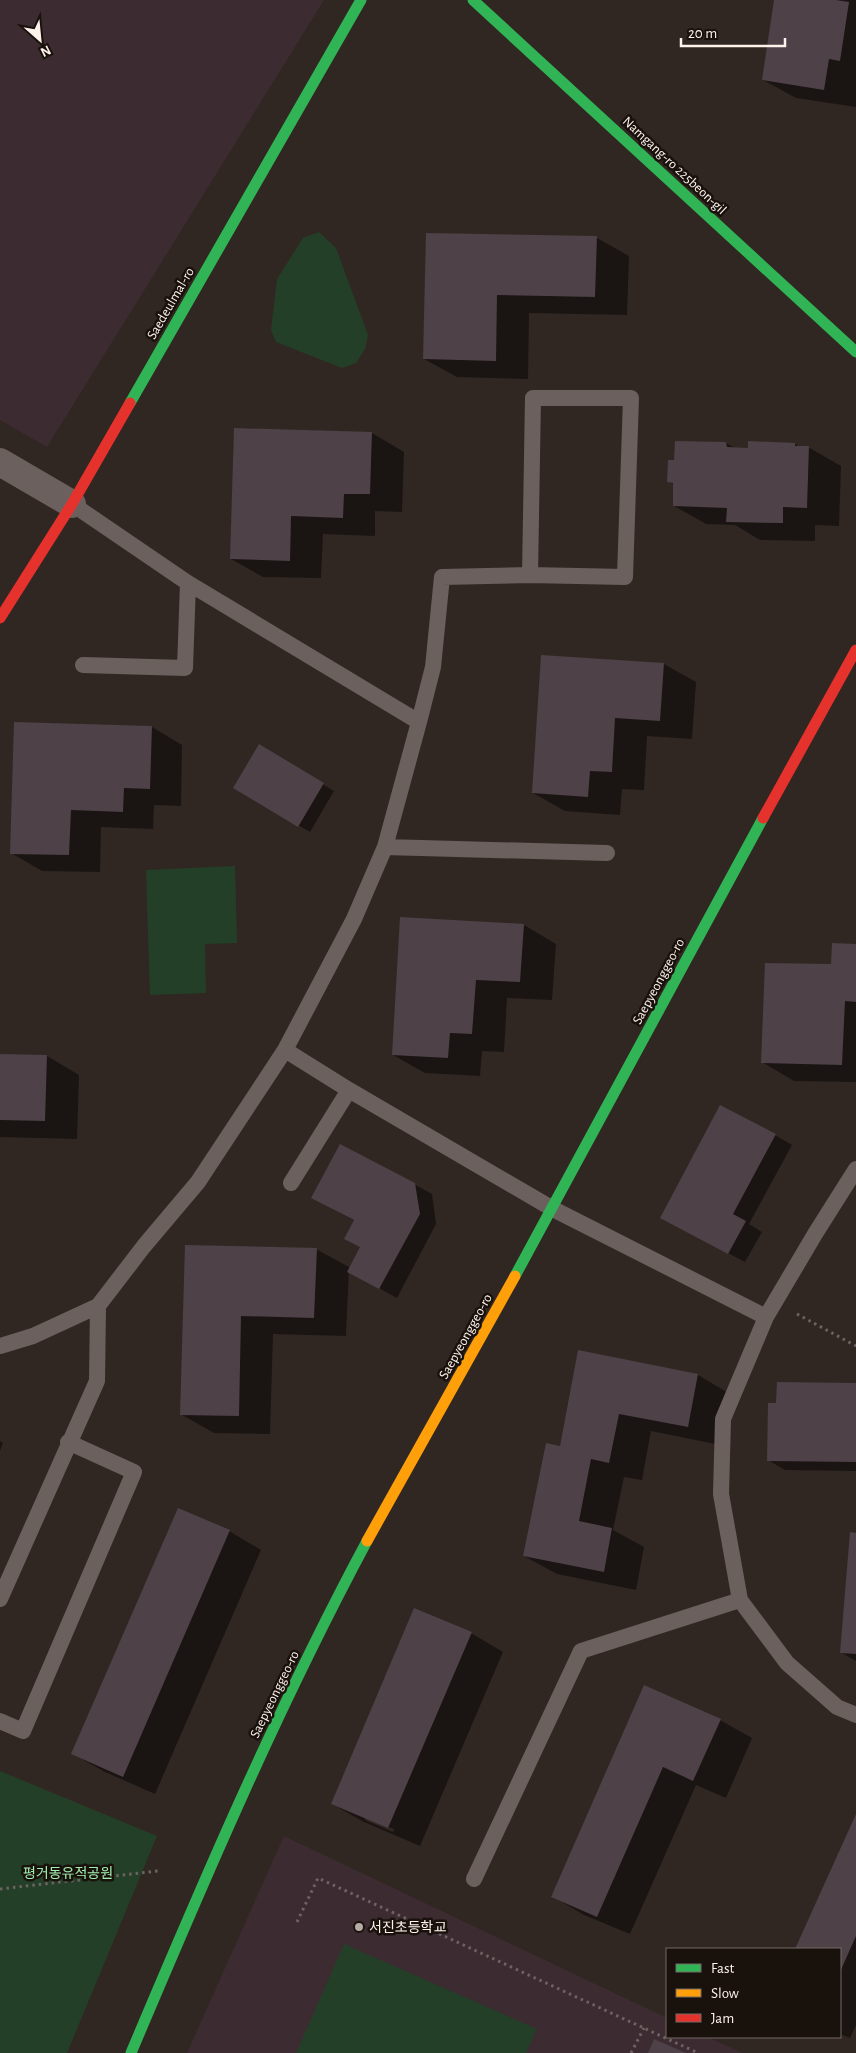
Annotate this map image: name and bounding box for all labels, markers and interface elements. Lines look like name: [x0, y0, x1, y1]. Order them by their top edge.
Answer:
north arrow: [15, 15, 65, 65]
scale bar: [681, 15, 785, 47]
text: 20 m: [688, 26, 717, 41]
text: N: [38, 42, 53, 59]
street label: Namgang-ro 225beon-gil: [620, 114, 729, 217]
street label: Saedeulmal-ro: [145, 265, 197, 342]
street label: Saepyeonggeo-ro: [630, 936, 687, 1027]
street label: Saepyeonggeo-ro: [437, 1291, 495, 1381]
street label: Saepyeonggeo-ro: [248, 1649, 302, 1740]
park label: 평거동유적공원: [23, 1866, 113, 1881]
place label: 서진초등학교: [369, 1919, 446, 1935]
marker: 서진초등학교: [353, 1921, 365, 1933]
legend: [666, 1948, 841, 2038]
text: Fast: [711, 1961, 735, 1976]
text: Slow: [711, 1986, 739, 2001]
text: Jam: [711, 2011, 734, 2026]

